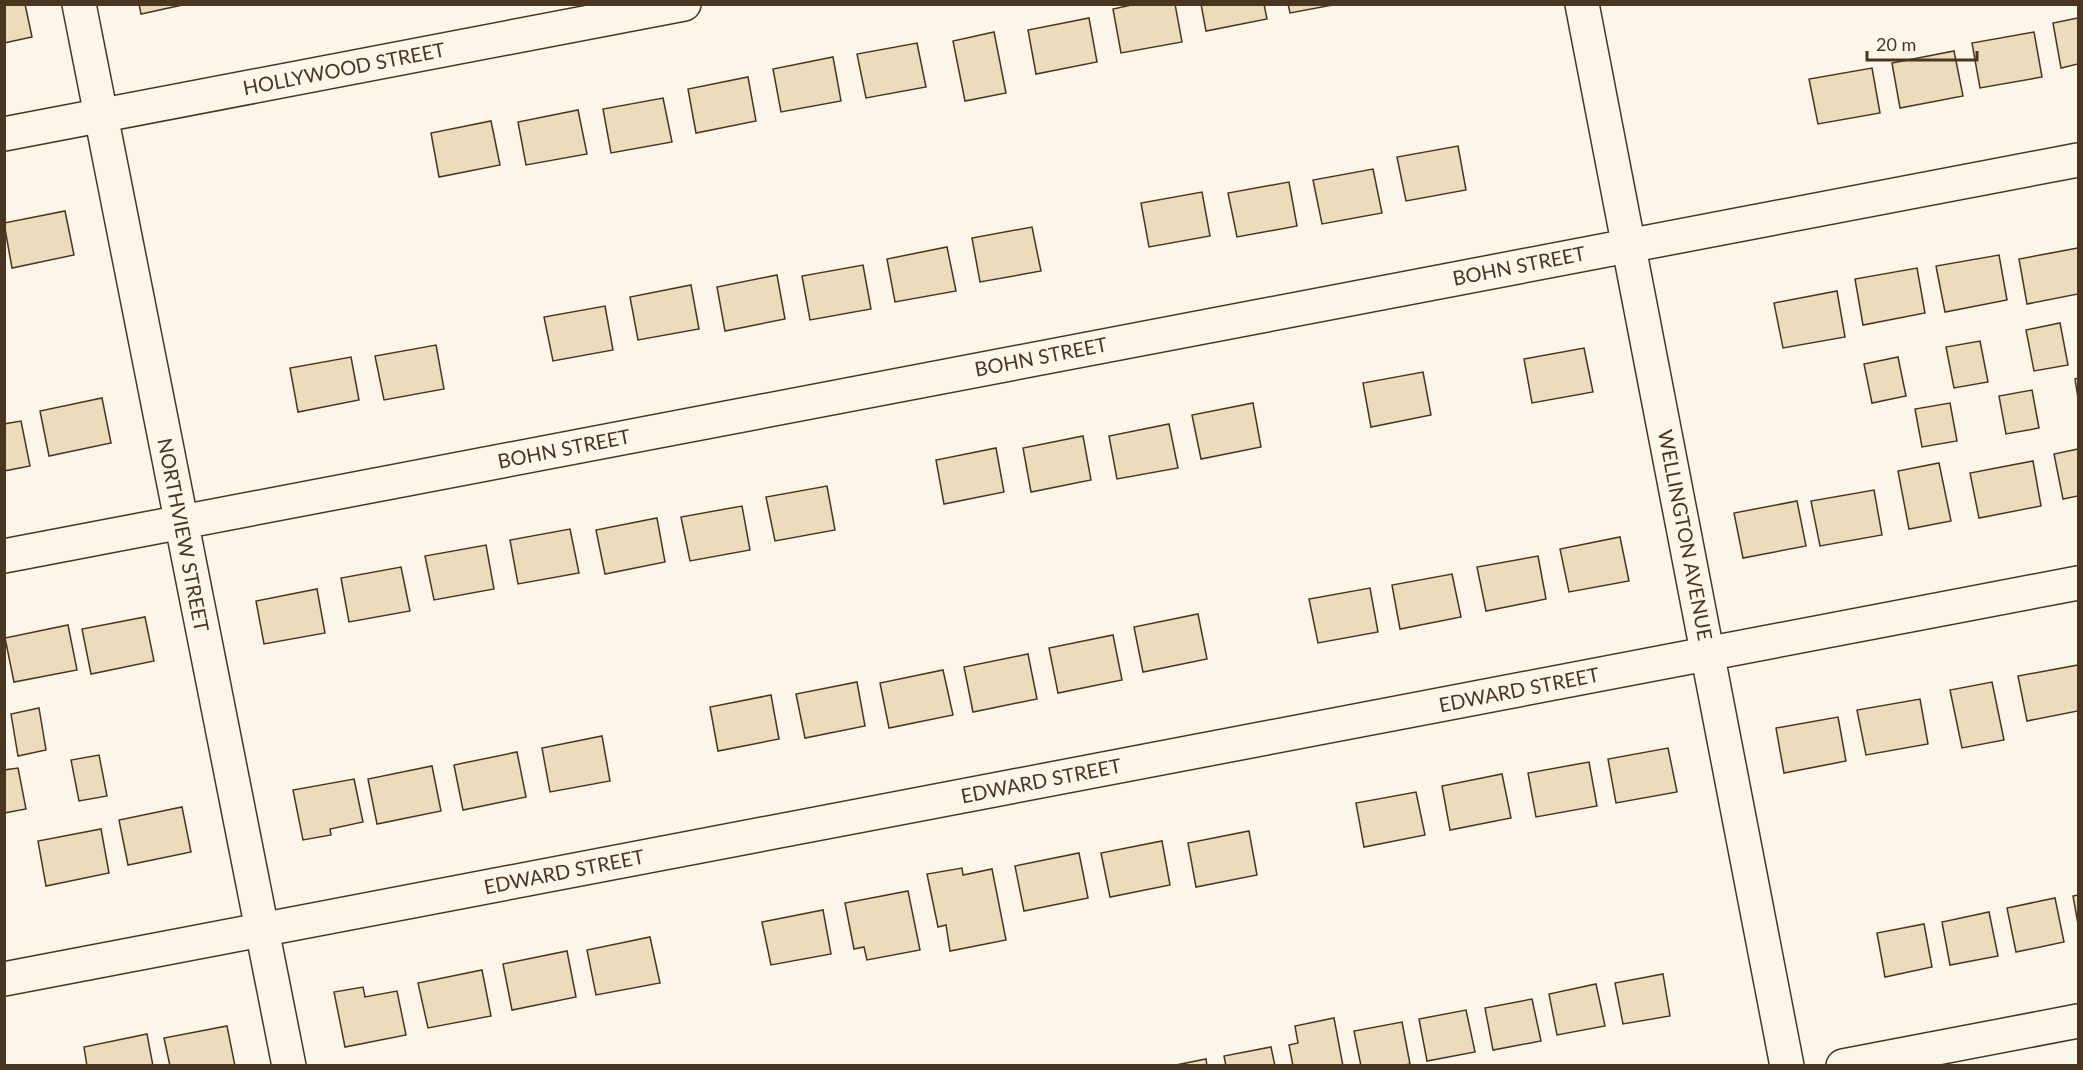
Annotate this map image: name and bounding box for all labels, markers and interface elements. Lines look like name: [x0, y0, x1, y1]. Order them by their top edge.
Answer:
scale bar: [1867, 24, 1976, 62]
text: 20 m: [1876, 33, 1916, 55]
street label: HOLLYWOOD STREET: [241, 37, 447, 99]
street label: BOHN STREET: [1450, 240, 1587, 290]
street label: BOHN STREET: [972, 331, 1109, 381]
street label: BOHN STREET: [495, 423, 632, 473]
street label: WELLINGTON AVENUE: [1654, 427, 1718, 642]
street label: NORTHVIEW STREET: [153, 436, 215, 634]
street label: EDWARD STREET: [1437, 662, 1601, 716]
street label: EDWARD STREET: [959, 753, 1123, 807]
street label: EDWARD STREET: [482, 844, 646, 898]

